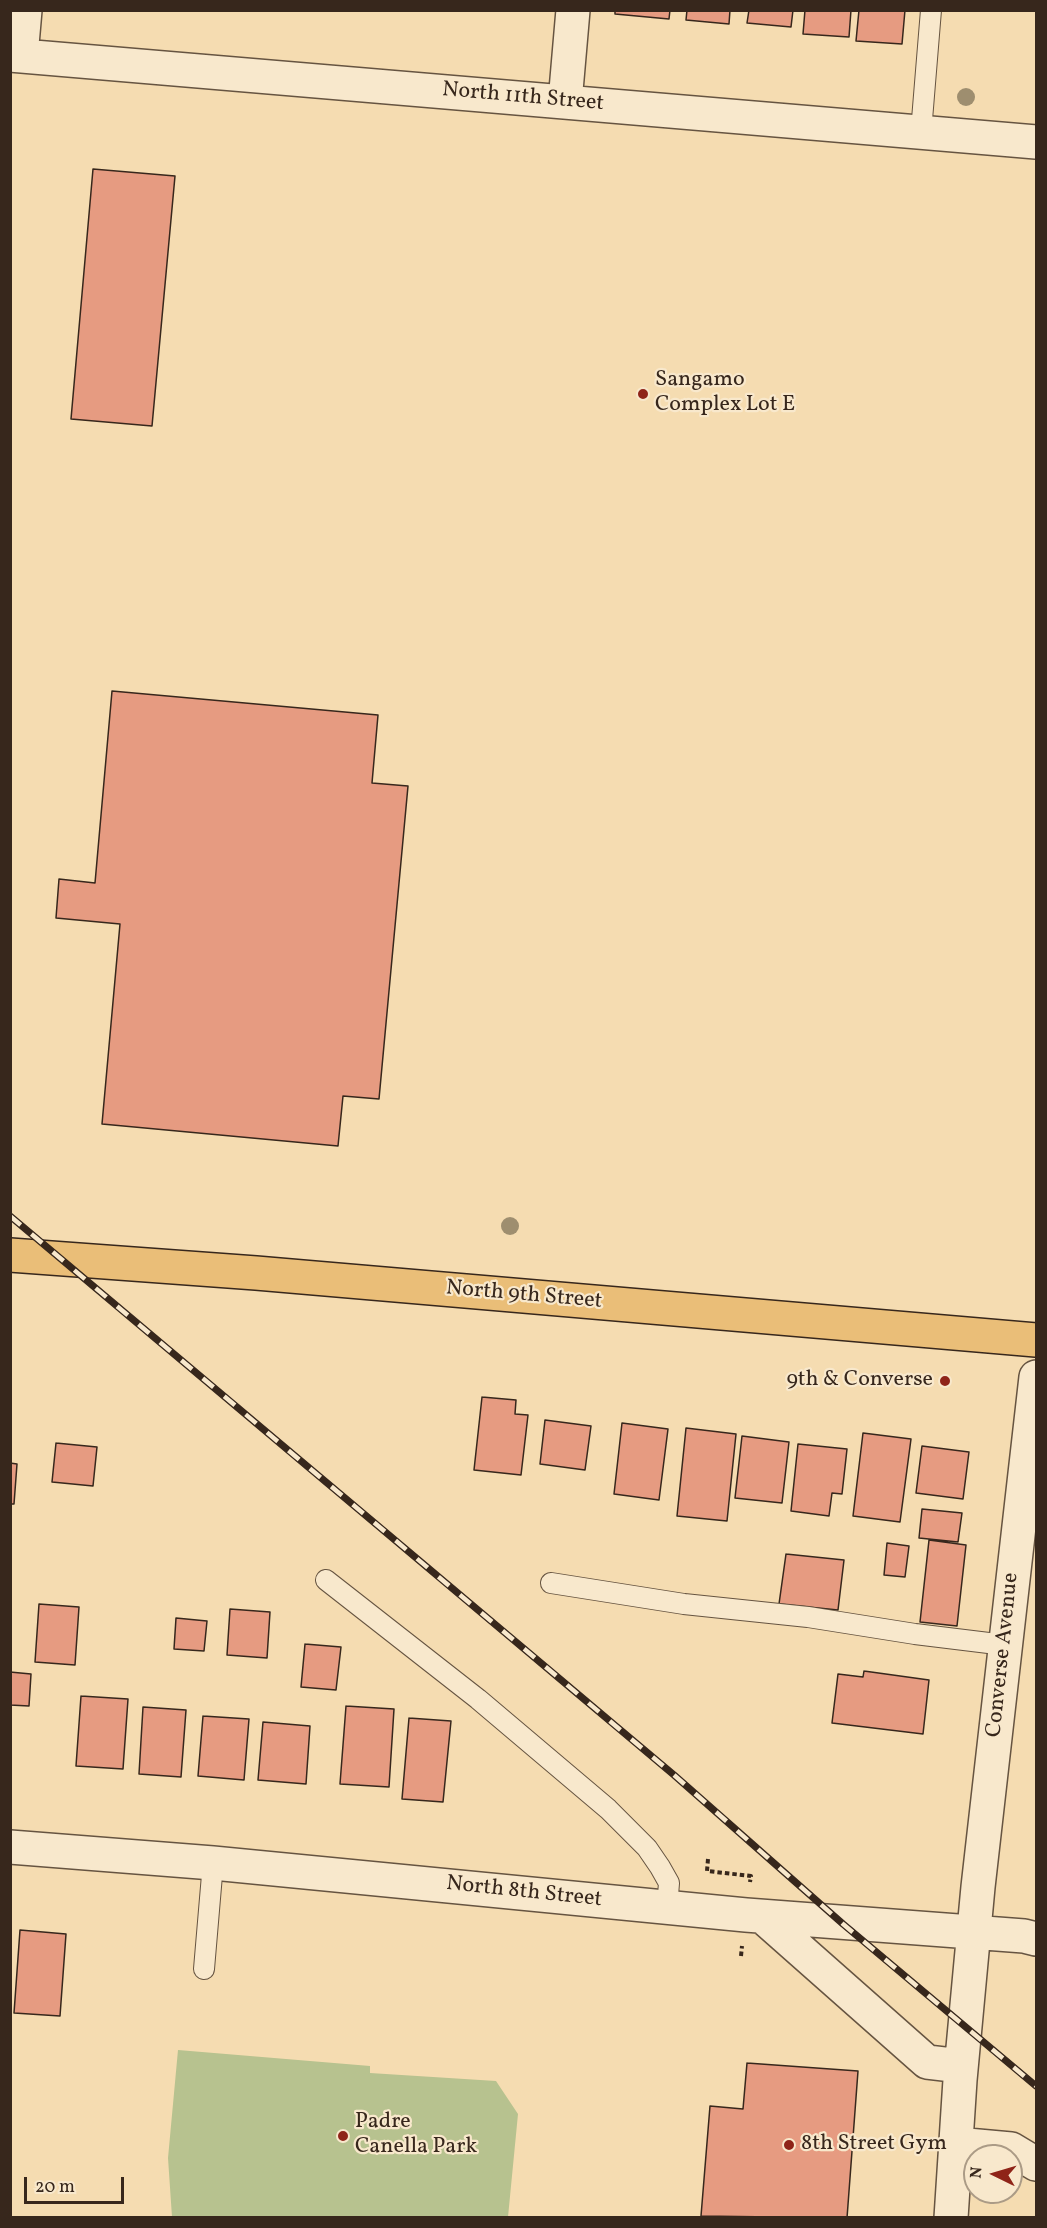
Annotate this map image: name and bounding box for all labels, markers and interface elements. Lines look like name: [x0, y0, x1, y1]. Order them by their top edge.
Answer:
street label: North 11th Street: [441, 78, 605, 118]
place label: Sangamo Complex Lot E: [655, 368, 795, 420]
marker: Sangamo Complex Lot E: [636, 387, 650, 401]
street label: North 9th Street: [445, 1276, 603, 1316]
place label: 9th & Converse: [786, 1368, 933, 1394]
marker: 9th & Converse: [938, 1374, 952, 1388]
street label: Converse Avenue: [982, 1571, 1026, 1739]
street label: North 8th Street: [445, 1872, 603, 1914]
place label: Padre Canella Park: [355, 2110, 477, 2162]
marker: Padre Canella Park: [336, 2129, 350, 2143]
place label: 8th Street Gym: [801, 2132, 947, 2158]
marker: 8th Street Gym: [782, 2138, 796, 2152]
north arrow: [963, 2144, 1023, 2204]
scale bar: [27, 2165, 128, 2203]
text: N: [966, 2166, 989, 2179]
text: 20 m: [35, 2175, 75, 2200]

